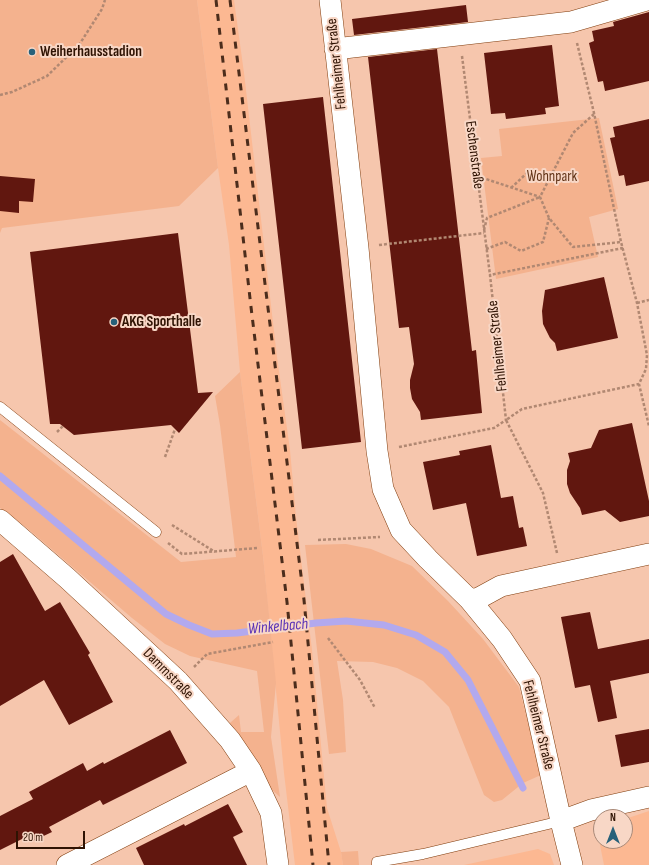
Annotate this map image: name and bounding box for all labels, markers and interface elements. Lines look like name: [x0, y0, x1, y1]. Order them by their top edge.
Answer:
street label: Fehlheimer Straße: [323, 18, 351, 110]
place label: Weiherhausstadion: [40, 43, 142, 61]
marker: Weiherhausstadion: [27, 47, 37, 57]
street label: Eschenstraße: [461, 120, 487, 190]
park label: Wohnpark: [527, 168, 577, 186]
street label: Fehlheimer Straße: [484, 300, 512, 392]
place label: AKG Sporthalle: [122, 313, 201, 331]
marker: AKG Sporthalle: [109, 317, 119, 327]
water label: Winkelbach: [247, 615, 309, 639]
street label: Dammstraße: [139, 645, 197, 703]
street label: Fehlheimer Straße: [518, 678, 558, 772]
north arrow: [593, 809, 633, 849]
text: N: [610, 811, 616, 824]
scale bar: [18, 823, 87, 849]
text: 20 m: [23, 830, 43, 845]

